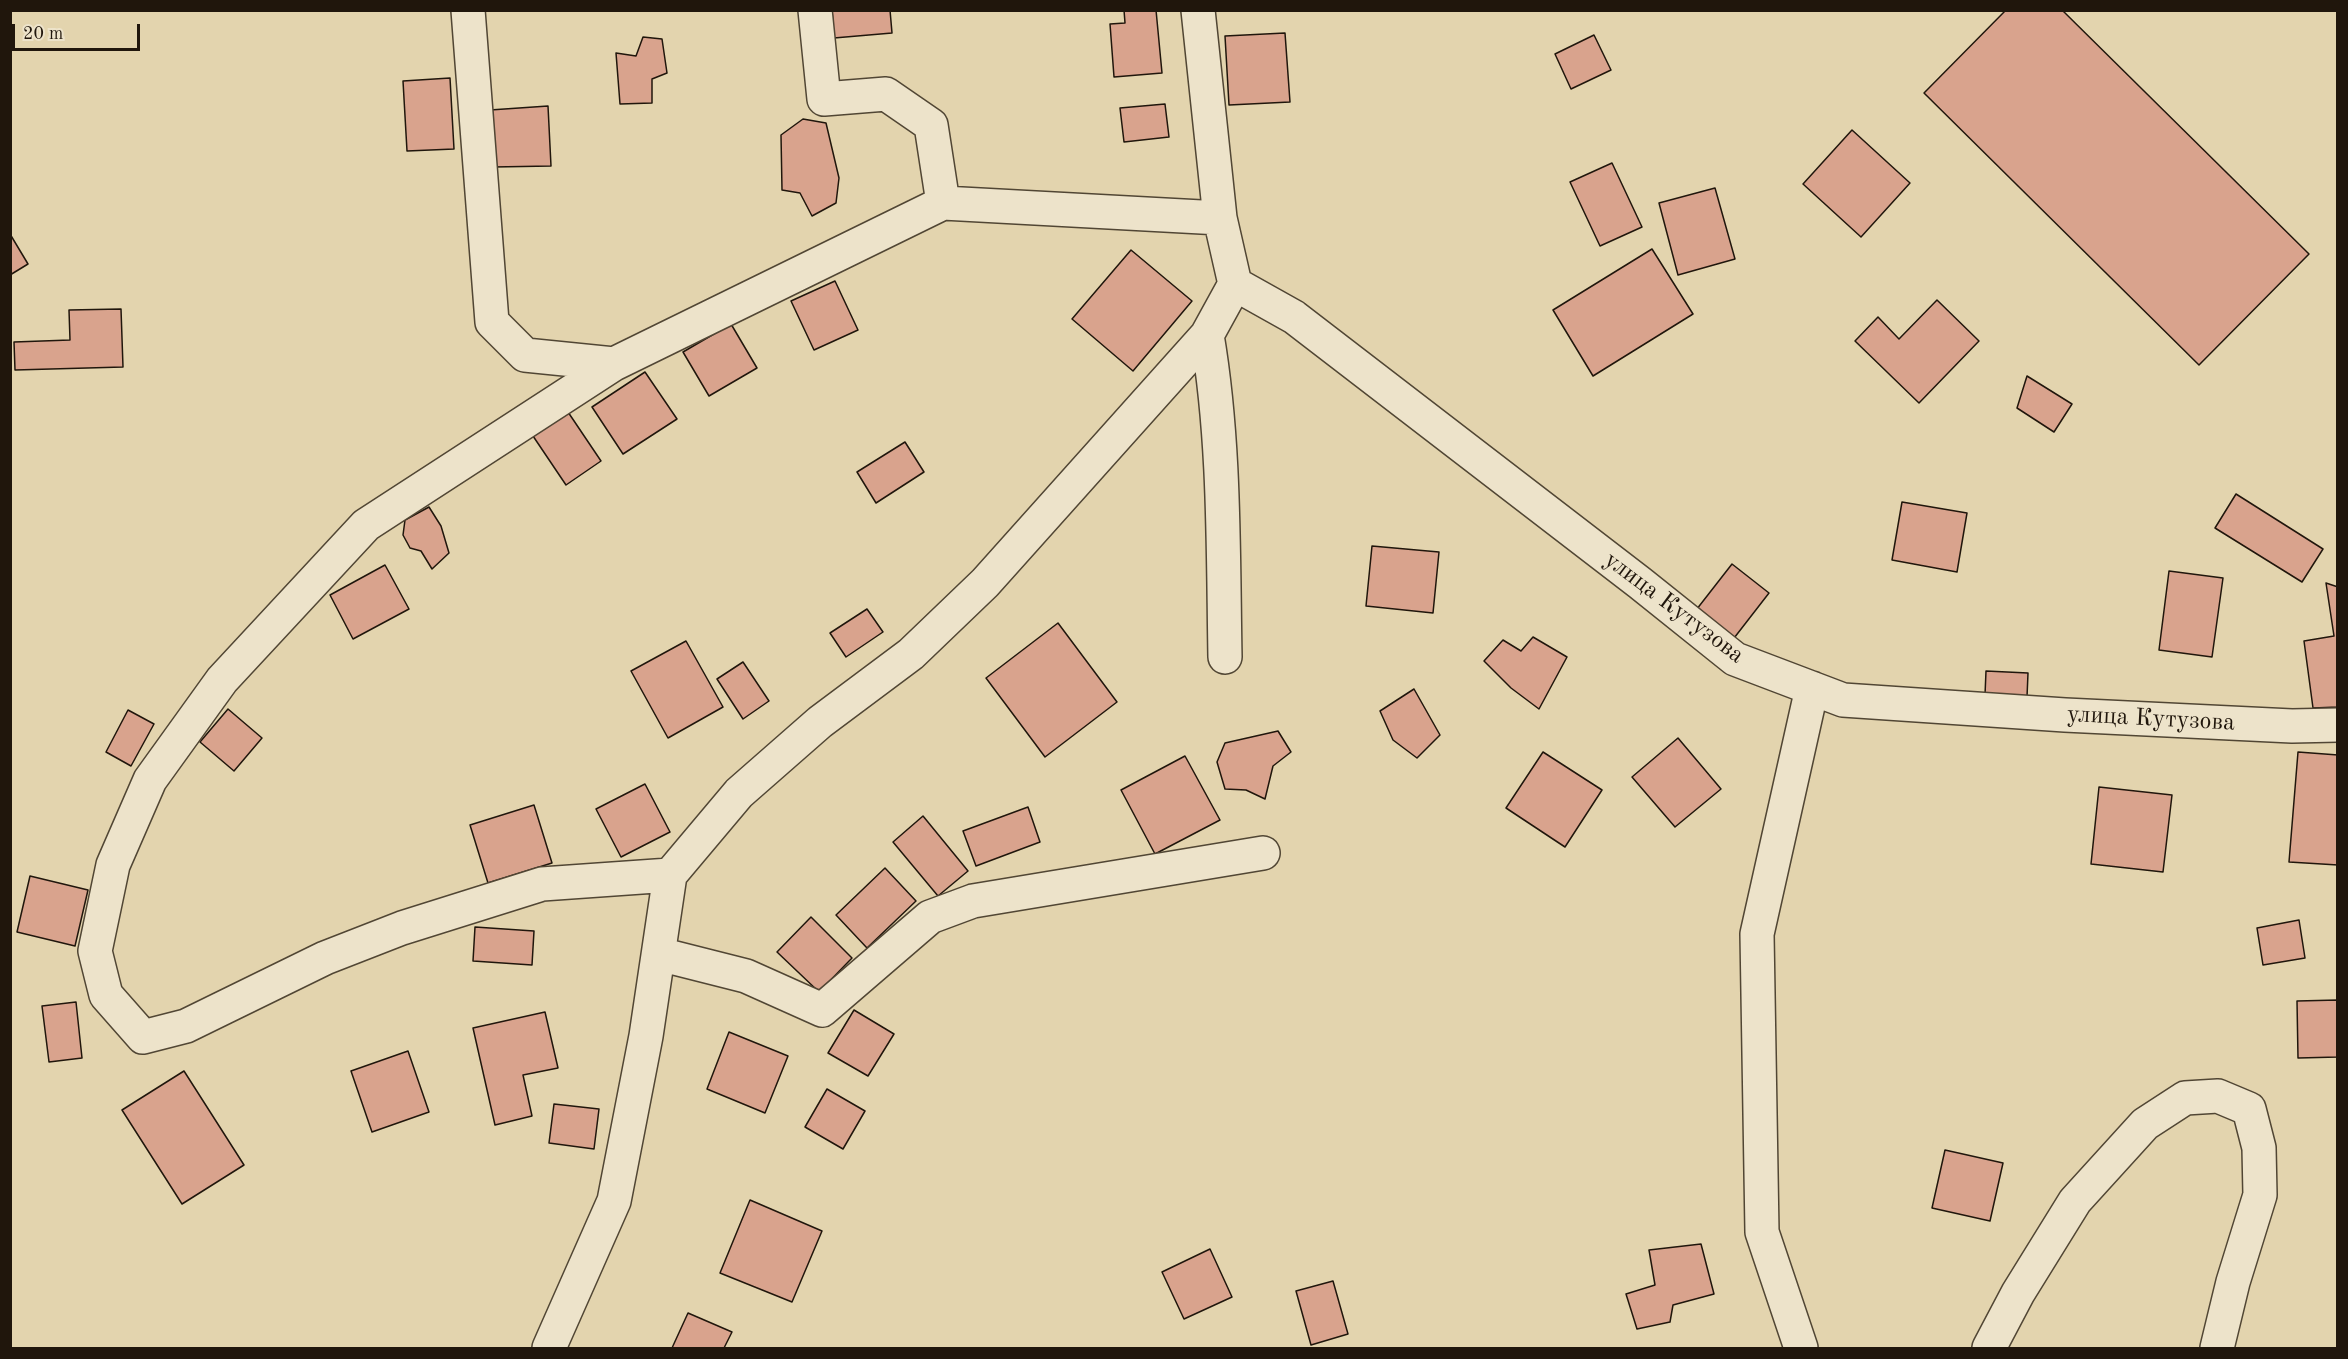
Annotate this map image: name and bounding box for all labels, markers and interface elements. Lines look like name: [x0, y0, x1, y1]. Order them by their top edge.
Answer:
scale bar: [15, 12, 142, 50]
text: 20 m: [23, 25, 63, 43]
street label: улица Кутузова: [1598, 546, 1750, 670]
street label: улица Кутузова: [2066, 700, 2236, 738]

